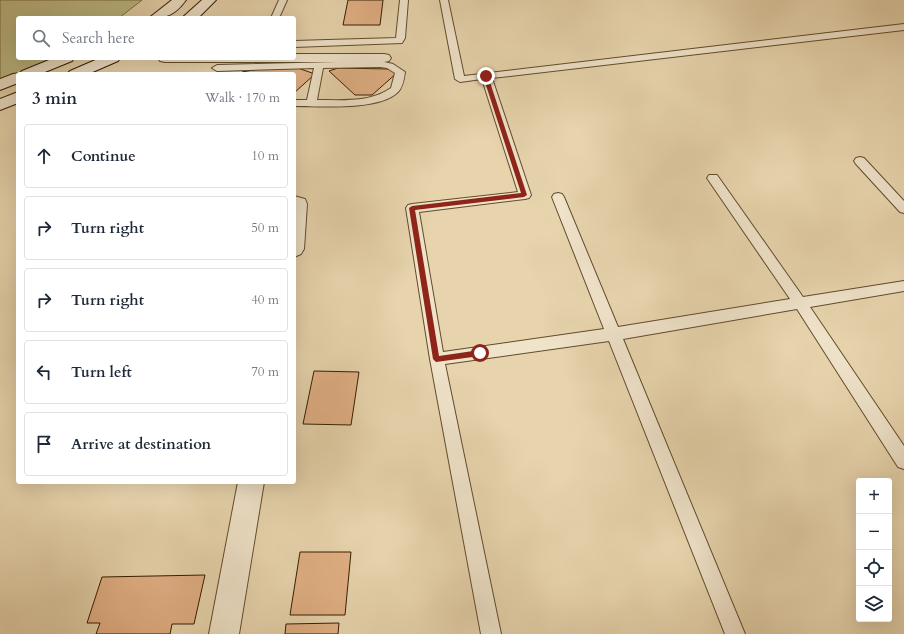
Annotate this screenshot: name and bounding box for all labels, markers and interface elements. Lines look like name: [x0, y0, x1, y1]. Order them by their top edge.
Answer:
search box: [16, 16, 296, 60]
icon: search: [30, 27, 52, 49]
text: Search here: [62, 28, 135, 48]
route end: [477, 67, 495, 85]
text: 3 min: [32, 87, 77, 110]
text: Walk · 170 m: [205, 89, 280, 107]
icon: ahead: [33, 145, 55, 167]
text: Continue: [71, 146, 136, 166]
text: 10 m: [251, 147, 279, 165]
icon: right: [33, 217, 55, 239]
text: Turn right: [71, 218, 144, 238]
text: 50 m: [251, 219, 279, 237]
icon: right: [33, 289, 55, 311]
text: Turn right: [71, 290, 144, 310]
text: 40 m: [251, 291, 279, 309]
route start: [471, 344, 489, 362]
icon: left: [33, 361, 55, 383]
text: Turn left: [71, 362, 132, 382]
text: 70 m: [251, 363, 279, 381]
icon: arrive: [33, 433, 55, 455]
text: Arrive at destination: [71, 434, 211, 454]
map controls: [856, 478, 892, 622]
button: +: [856, 478, 892, 514]
button: −: [856, 514, 892, 550]
button: locate: [856, 550, 892, 586]
button: layers: [856, 586, 892, 622]

